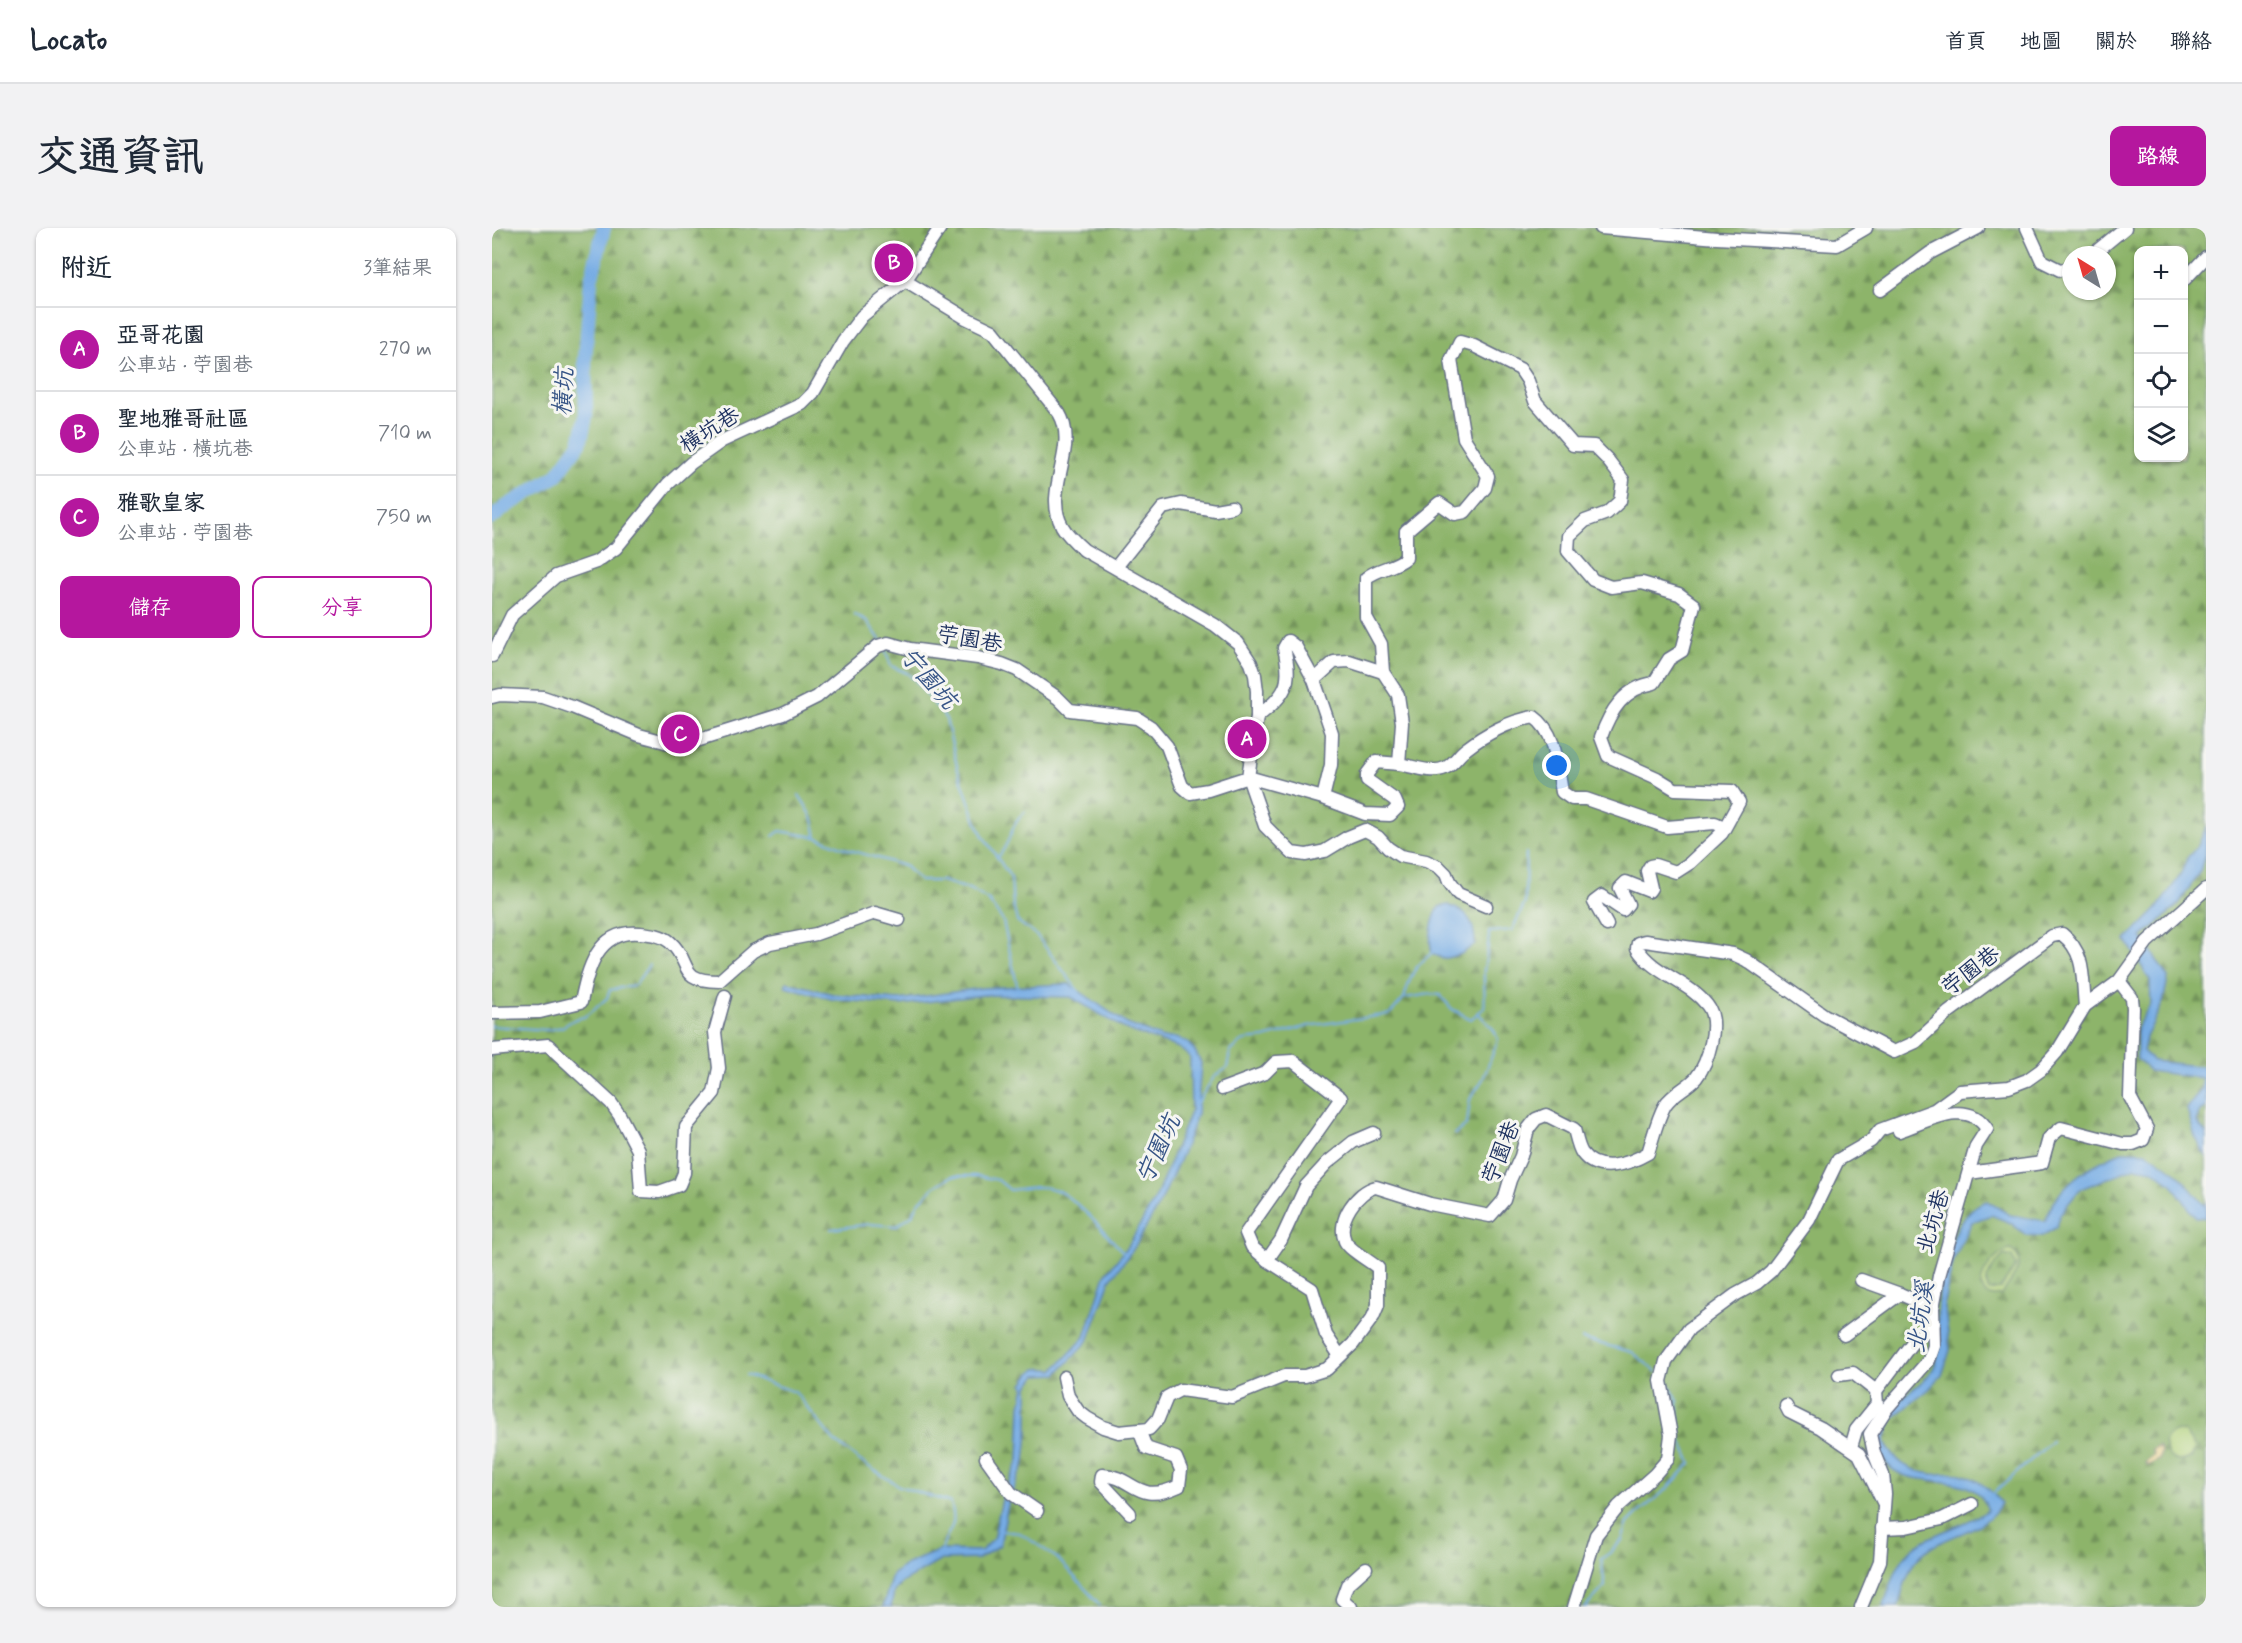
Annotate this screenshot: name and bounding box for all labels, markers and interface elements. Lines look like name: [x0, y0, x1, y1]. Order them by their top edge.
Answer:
text: Locato: [30, 23, 107, 60]
text: 首頁: [1945, 28, 1987, 56]
text: 地圖: [2020, 28, 2062, 56]
text: 關於: [2095, 28, 2137, 56]
text: 聯絡: [2170, 28, 2212, 56]
button: 路線: [2110, 126, 2206, 186]
text: 交通資訊: [36, 131, 204, 186]
pin: B: [874, 240, 914, 285]
north arrow: [2062, 246, 2116, 300]
map controls: [2134, 246, 2188, 462]
button: +: [2134, 246, 2188, 300]
text: 附近: [60, 252, 112, 286]
text: 3筆結果: [363, 255, 432, 282]
button: −: [2134, 300, 2188, 354]
text: 亞哥花園: [117, 322, 205, 350]
text: A: [73, 336, 86, 363]
text: 270 m: [379, 336, 432, 363]
text: 公車站 · 苧園巷: [117, 352, 252, 379]
button: locate: [2134, 354, 2188, 408]
water label: 橫坑: [547, 364, 582, 417]
street label: 橫坑巷: [675, 401, 745, 460]
text: 聖地雅哥社區: [117, 406, 249, 434]
button: layers: [2134, 408, 2188, 462]
text: B: [73, 420, 86, 447]
text: 710 m: [378, 420, 432, 447]
text: 公車站 · 橫坑巷: [117, 436, 252, 463]
text: 雅歌皇家: [117, 490, 205, 518]
text: C: [72, 504, 87, 531]
text: 750 m: [376, 504, 432, 531]
text: 公車站 · 苧園巷: [117, 520, 252, 547]
button: 儲存: [60, 576, 240, 638]
button: 分享: [252, 576, 432, 638]
street label: 苧園巷: [935, 620, 1005, 659]
water label: 宁園坑: [893, 642, 965, 719]
pin: C: [660, 712, 699, 756]
pin: A: [1228, 716, 1266, 762]
your location: [1542, 751, 1571, 780]
street label: 苧園巷: [1936, 941, 2006, 1003]
water label: 宁園坑: [1130, 1108, 1190, 1189]
street label: 苧園巷: [1477, 1117, 1527, 1189]
street label: 北坑巷: [1911, 1186, 1956, 1257]
water label: 北坑溪: [1901, 1277, 1942, 1355]

